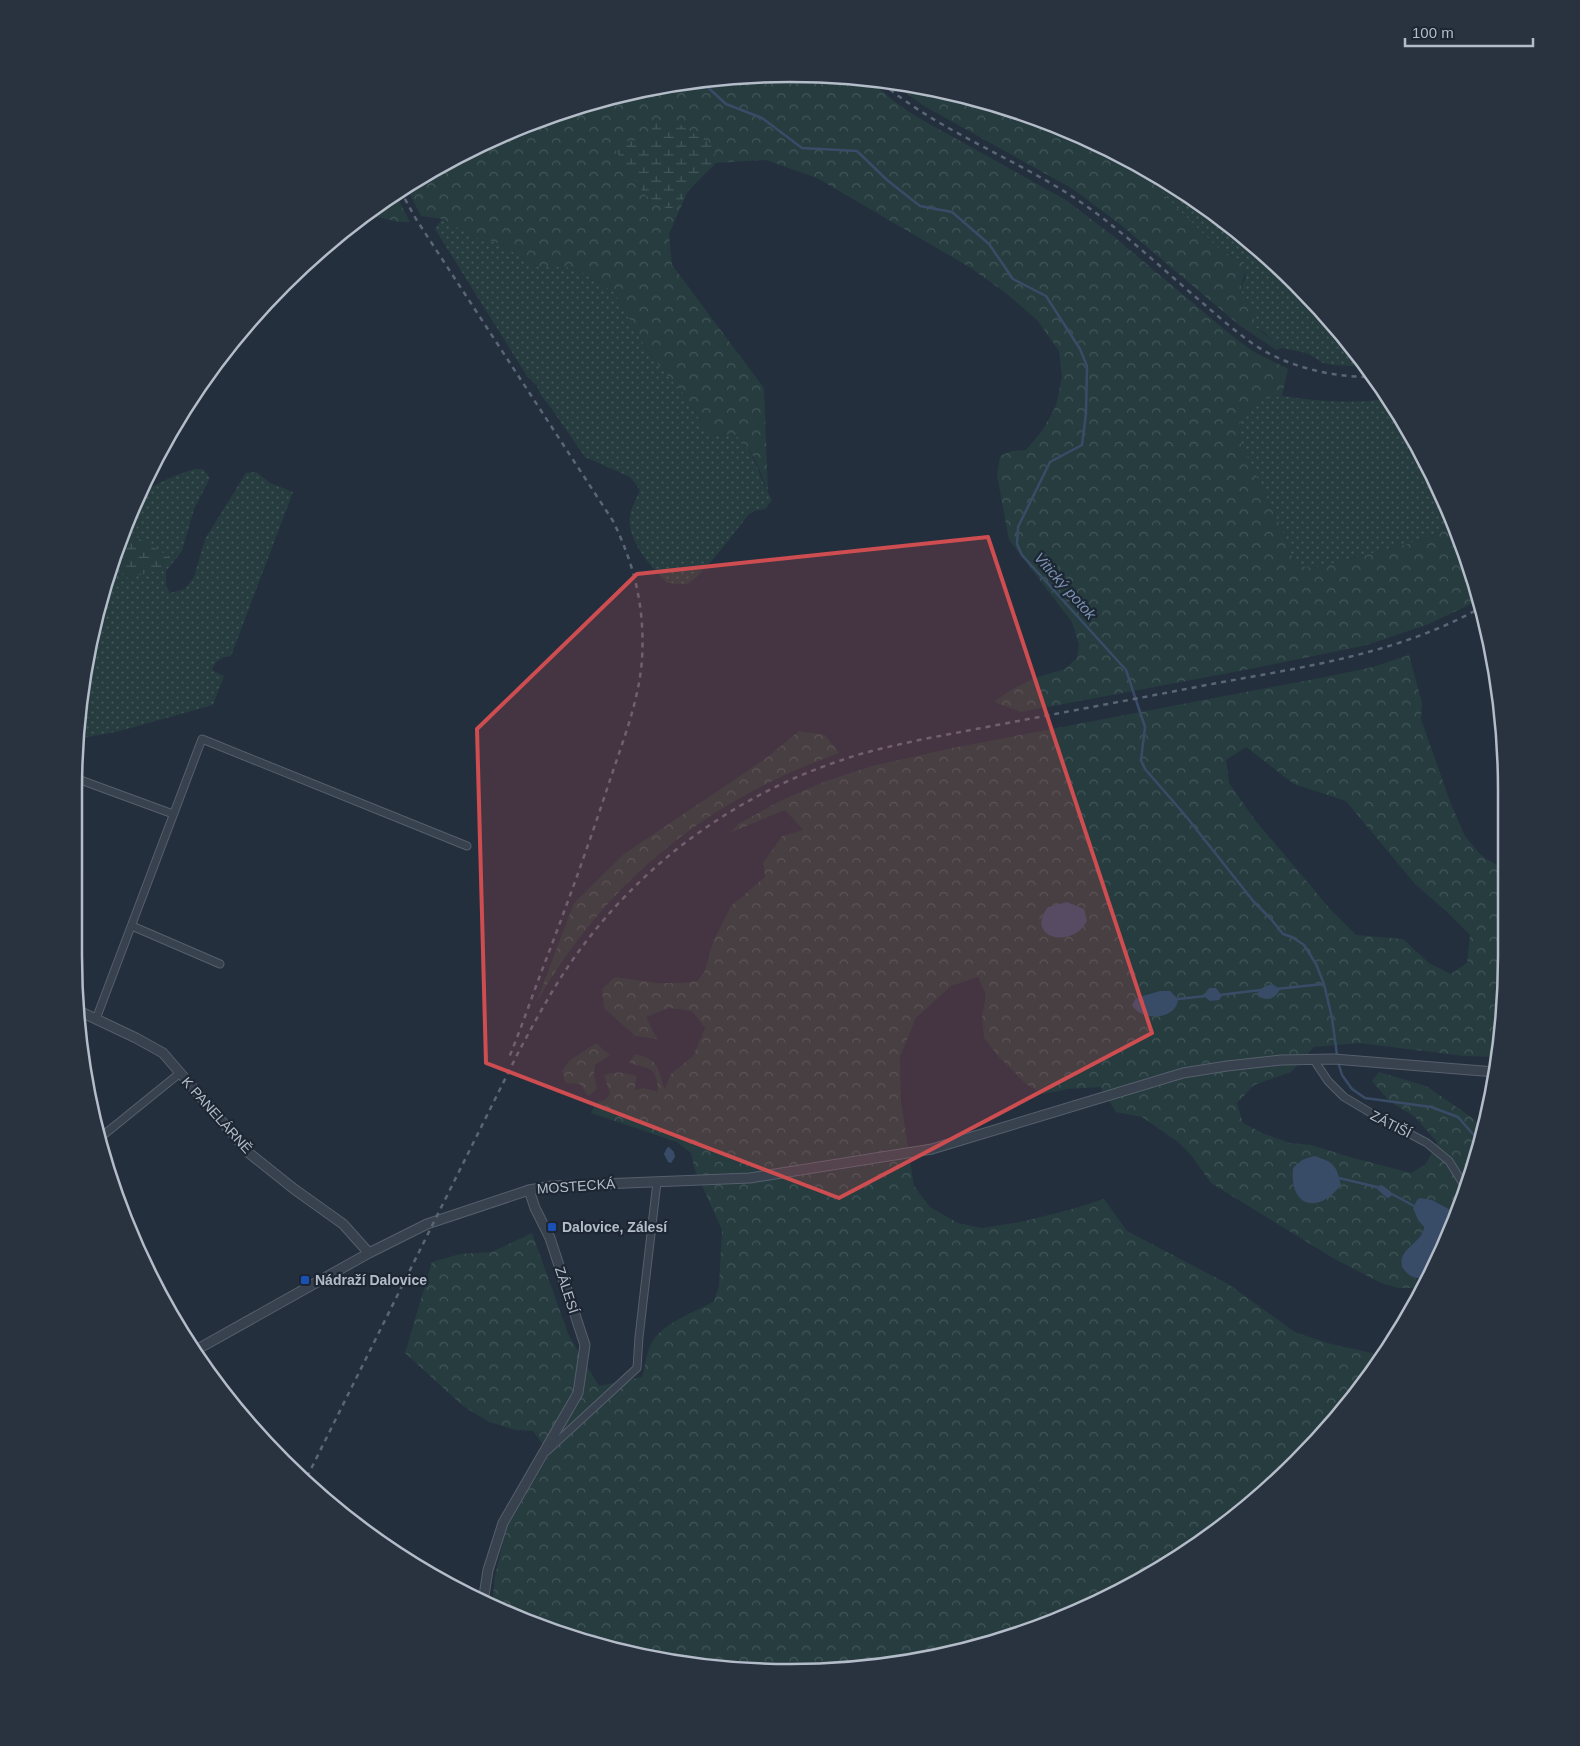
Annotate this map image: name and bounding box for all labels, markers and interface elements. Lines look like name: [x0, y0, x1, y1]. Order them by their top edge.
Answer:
scale bar: [1405, 15, 1532, 47]
text: 100 m: [1412, 24, 1454, 41]
water label: Vitický potok: [1031, 549, 1101, 624]
street label: K PANELÁRNĚ: [179, 1074, 255, 1156]
street label: ZÁTIŠÍ: [1368, 1107, 1414, 1141]
street label: MOSTECKÁ: [536, 1175, 616, 1197]
place label: Dalovice, Zálesí: [562, 1219, 668, 1235]
marker: Dalovice, Zálesí: [546, 1221, 558, 1233]
street label: ZÁLESÍ: [552, 1265, 582, 1316]
place label: Nádraží Dalovice: [315, 1272, 427, 1288]
marker: Nádraží Dalovice: [299, 1274, 311, 1286]

